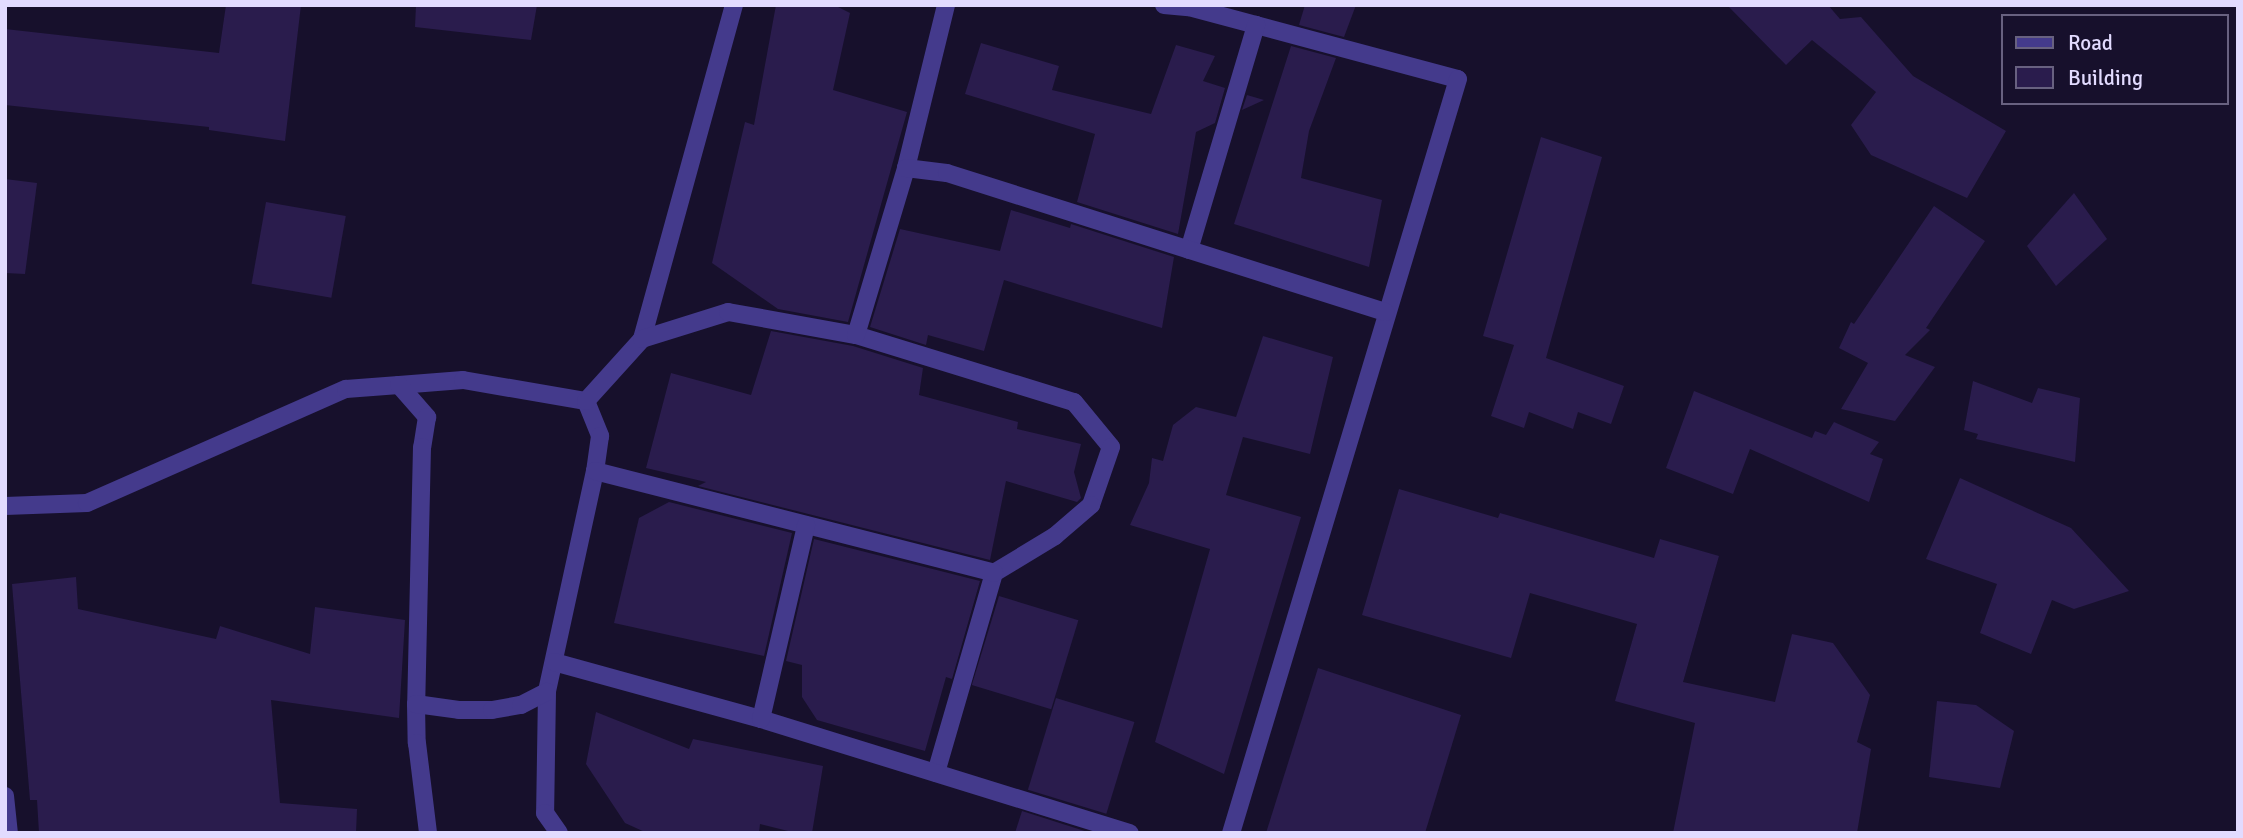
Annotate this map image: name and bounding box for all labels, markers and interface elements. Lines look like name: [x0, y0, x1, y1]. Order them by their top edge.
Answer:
legend: [2002, 14, 2229, 105]
text: Road: [2068, 30, 2113, 56]
text: Building: [2068, 65, 2143, 91]

